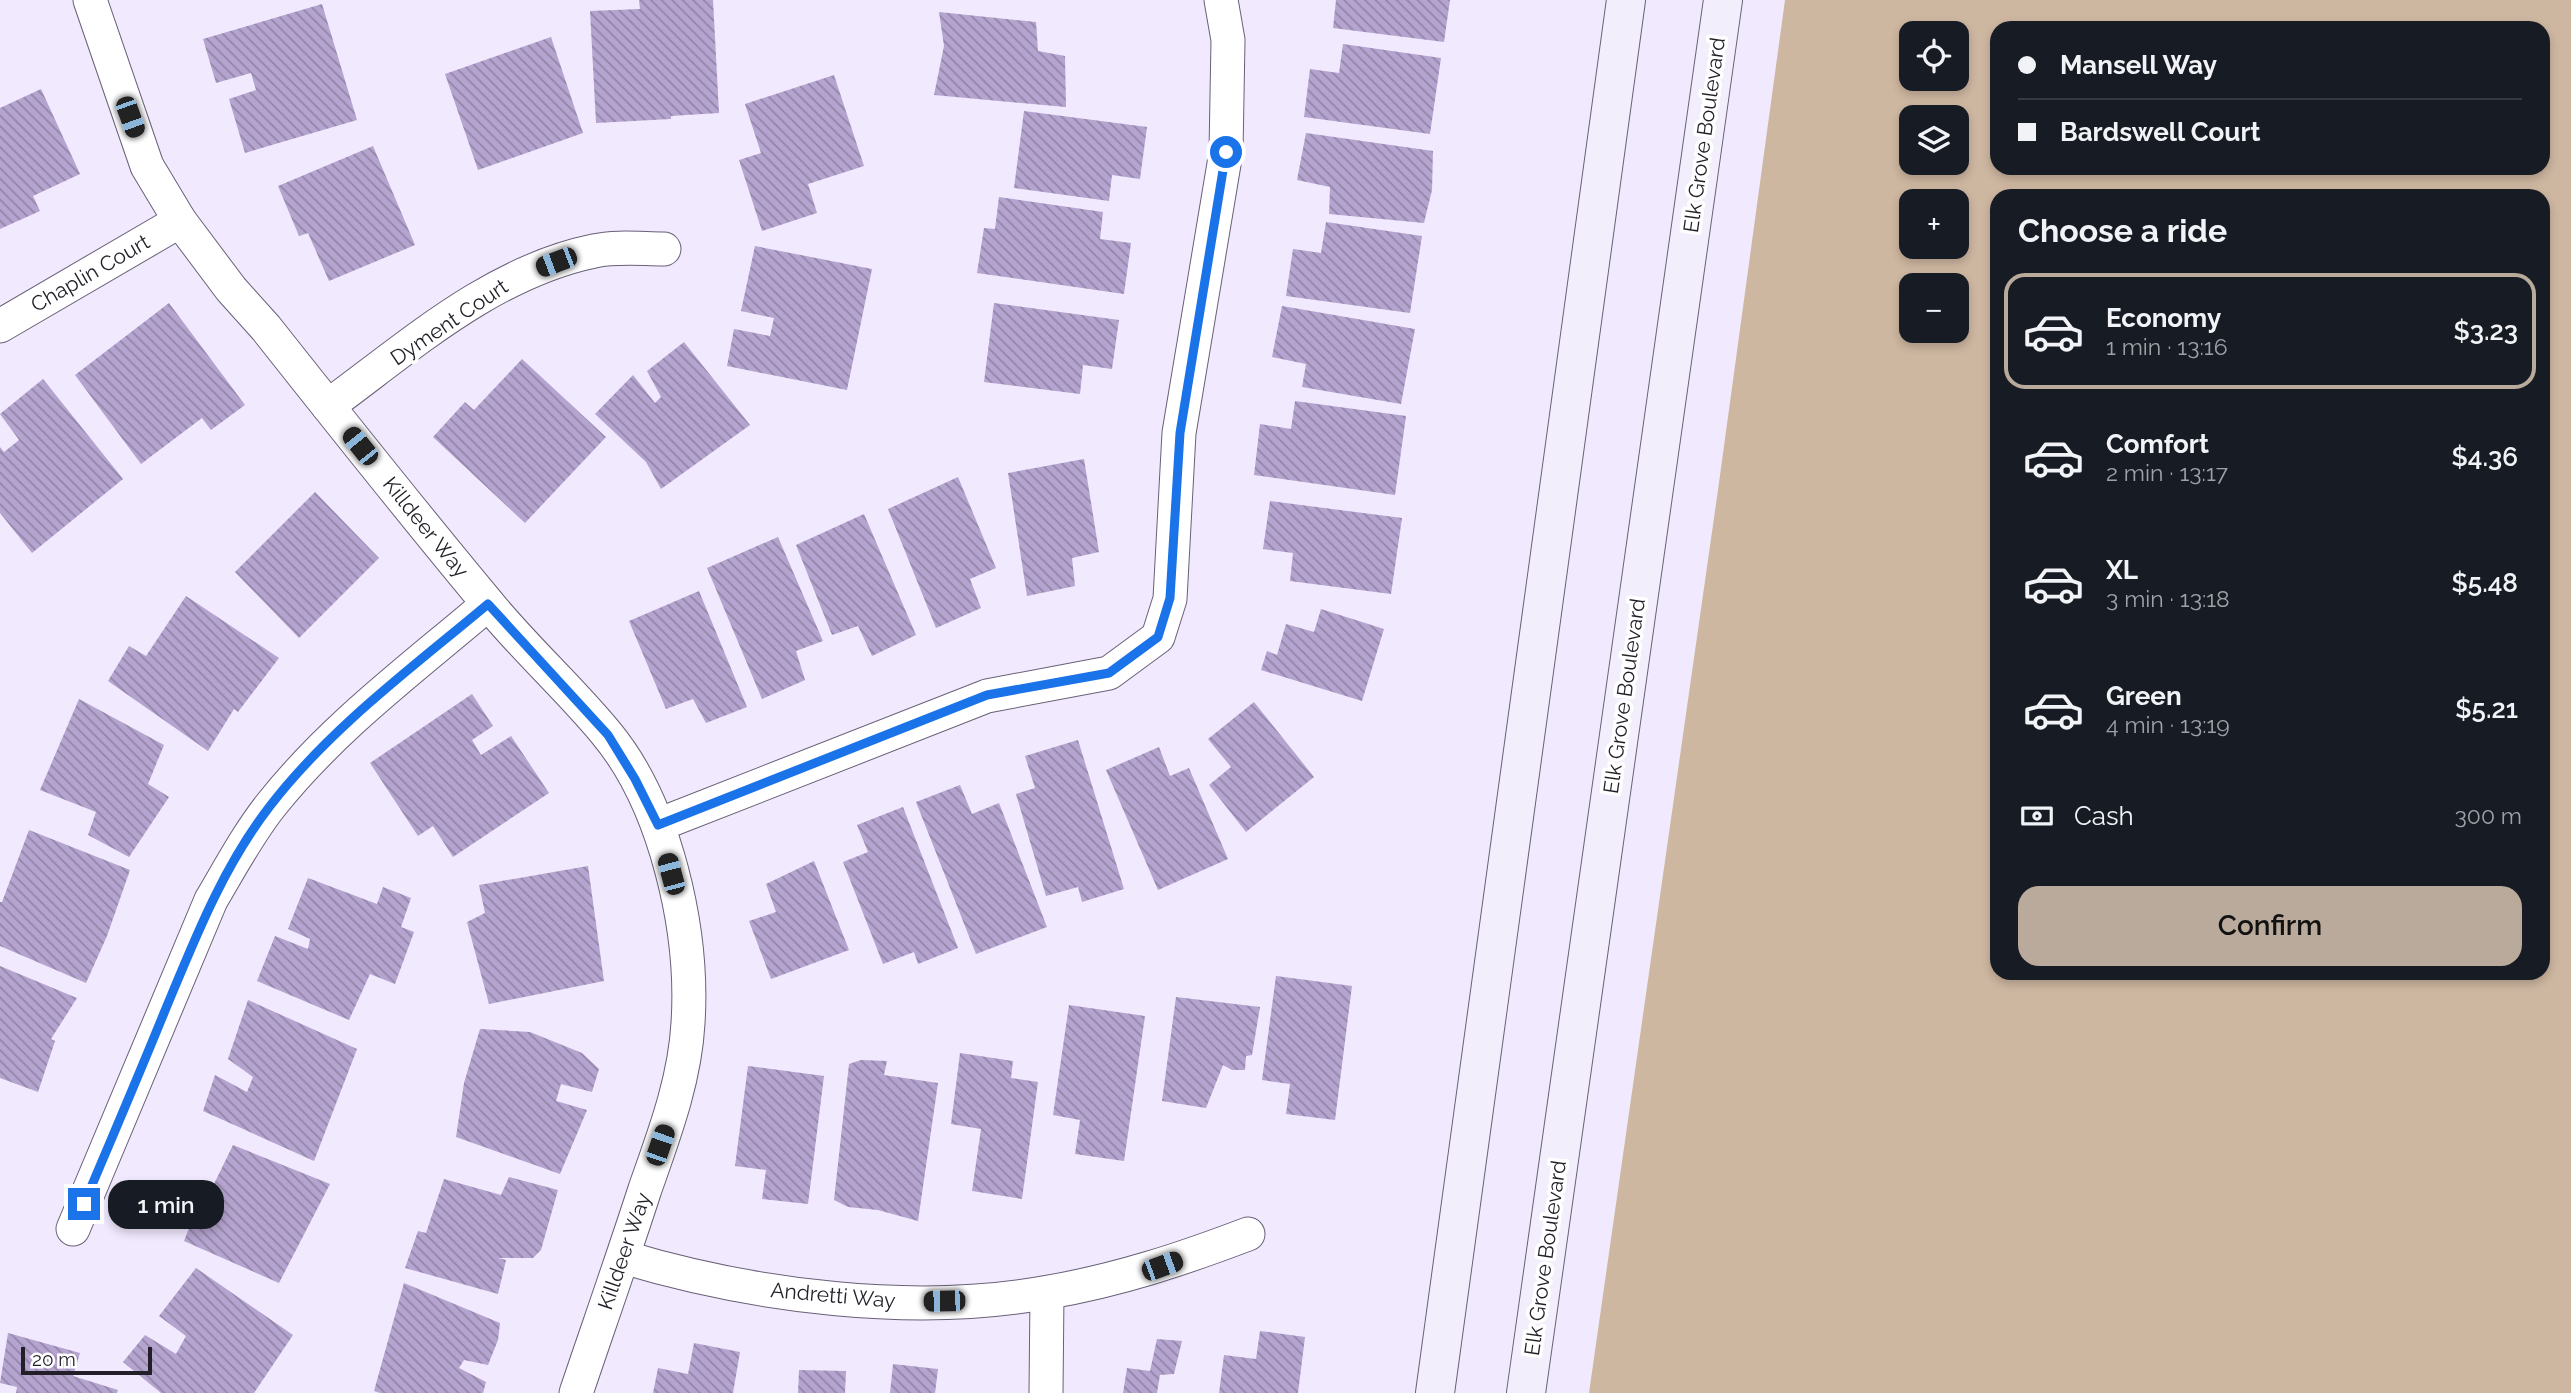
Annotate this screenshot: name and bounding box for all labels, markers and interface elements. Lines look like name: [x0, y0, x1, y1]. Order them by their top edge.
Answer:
map controls: [1899, 21, 1969, 343]
button: locate: [1899, 21, 1969, 91]
street label: Elk Grove Boulevard: [1678, 36, 1730, 234]
text: Mansell Way: [2060, 50, 2217, 80]
car: [113, 94, 148, 140]
button: layers: [1899, 105, 1969, 175]
text: Bardswell Court: [2060, 117, 2260, 147]
route start: [1210, 136, 1242, 168]
button: +: [1899, 189, 1969, 259]
text: Choose a ride: [2018, 212, 2227, 249]
street label: Chaplin Court: [26, 229, 154, 317]
car: [533, 245, 580, 279]
button: −: [1899, 273, 1969, 343]
street label: Dyment Court: [385, 274, 513, 370]
icon: car: [2022, 300, 2085, 363]
text: Economy: [2106, 303, 2221, 333]
text: $3.23: [2453, 316, 2518, 346]
text: 1 min · 13:16: [2106, 333, 2228, 360]
car: [339, 423, 382, 469]
icon: car: [2022, 426, 2085, 489]
text: Comfort: [2106, 429, 2209, 459]
text: $4.36: [2451, 442, 2518, 472]
text: 2 min · 13:17: [2106, 459, 2228, 486]
street label: Killdeer Way: [378, 472, 474, 582]
icon: car: [2022, 552, 2085, 615]
text: XL: [2106, 555, 2138, 585]
text: $5.48: [2452, 568, 2518, 598]
text: 3 min · 13:18: [2106, 585, 2230, 612]
street label: Elk Grove Boulevard: [1598, 597, 1650, 795]
icon: car: [2022, 678, 2085, 741]
text: Green: [2106, 681, 2182, 711]
text: $5.21: [2455, 694, 2518, 724]
text: 4 min · 13:19: [2106, 711, 2230, 738]
icon: cash: [2018, 797, 2056, 835]
text: Cash: [2074, 801, 2134, 831]
text: 300 m: [2455, 802, 2522, 829]
car: [656, 851, 687, 897]
button: Confirm: [2018, 886, 2522, 966]
car: [644, 1122, 677, 1168]
street label: Elk Grove Boulevard: [1519, 1159, 1571, 1357]
callout: 1 min: [108, 1180, 224, 1228]
route end: [68, 1188, 100, 1220]
street label: Killdeer Way: [592, 1189, 656, 1313]
text: 1 min: [137, 1191, 195, 1218]
car: [1139, 1249, 1186, 1283]
street label: Andretti Way: [769, 1277, 897, 1313]
car: [923, 1290, 966, 1312]
scale bar: [21, 1344, 152, 1376]
text: 20 m: [32, 1348, 76, 1370]

